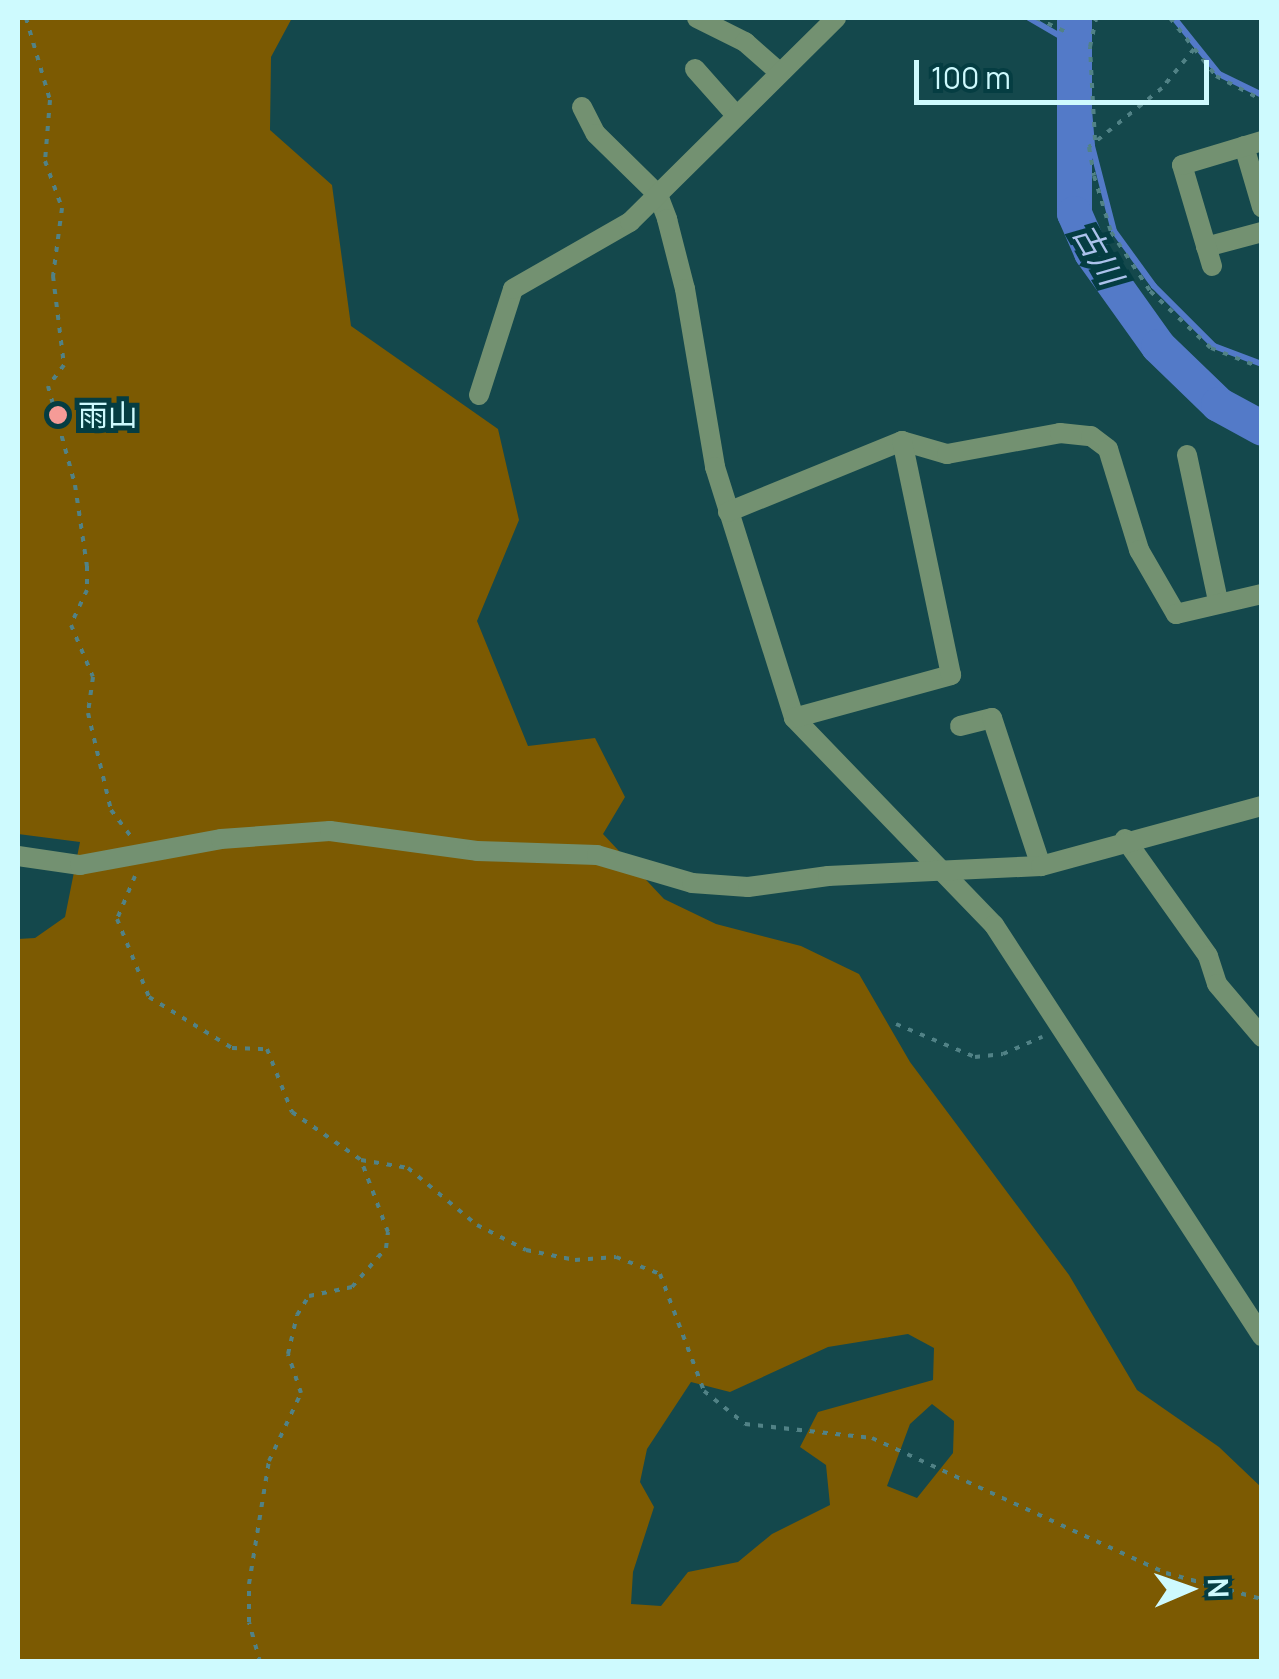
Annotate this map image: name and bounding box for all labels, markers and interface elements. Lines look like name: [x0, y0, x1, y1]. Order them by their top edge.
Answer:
scale bar: [919, 40, 1214, 102]
text: 100 m: [931, 57, 1011, 98]
water label: 古川: [1065, 217, 1131, 291]
place label: 雨山: [78, 397, 138, 433]
marker: 雨山: [47, 404, 69, 426]
north arrow: [1139, 1539, 1239, 1639]
text: N: [1200, 1577, 1238, 1599]

